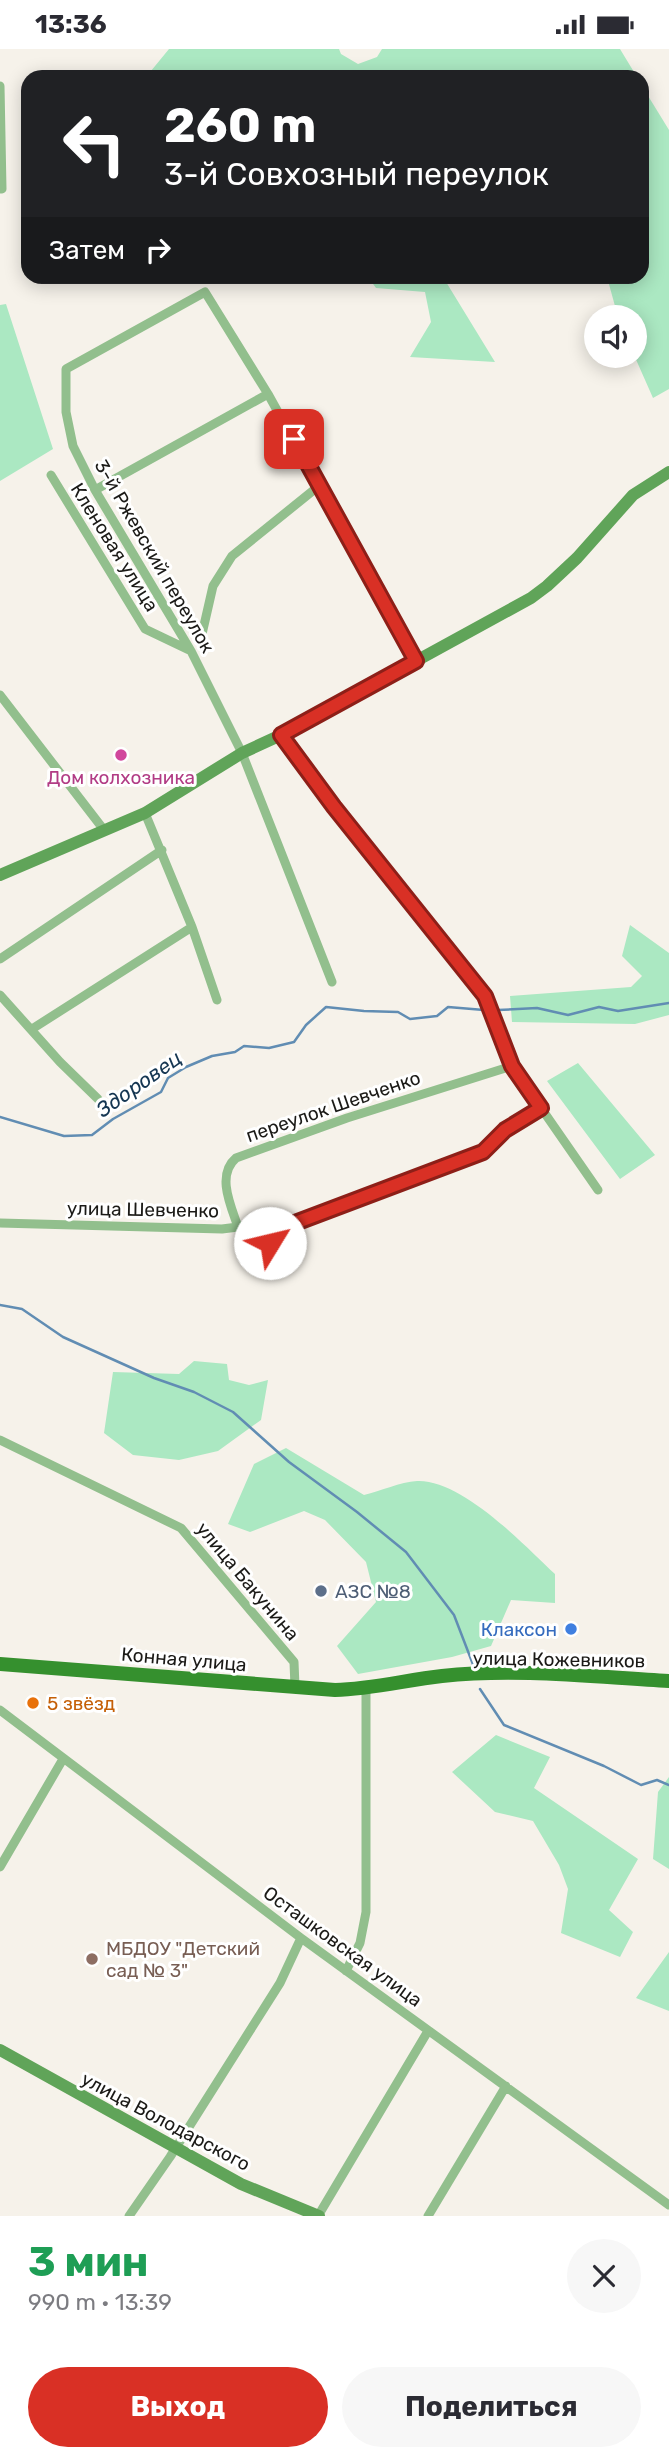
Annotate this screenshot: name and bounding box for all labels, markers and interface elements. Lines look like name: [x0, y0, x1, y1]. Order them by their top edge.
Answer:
text: 13:36: [35, 9, 107, 40]
text: 260 m: [164, 96, 316, 154]
icon: left: [49, 98, 140, 189]
text: 3-й Совхозный переулок: [164, 155, 549, 193]
icon: right: [139, 231, 177, 269]
text: Затем: [49, 235, 125, 266]
map controls: [584, 305, 647, 368]
button: sound: [584, 305, 647, 368]
pin: [264, 409, 324, 469]
icon: arrive: [275, 420, 313, 458]
street label: 3-й Ржевский переулок: [90, 456, 219, 657]
street label: Кленовая улица: [66, 479, 163, 616]
marker: Дом колхозника: [113, 747, 129, 763]
place label: Дом колхозника: [47, 766, 195, 789]
water label: Здоровец: [90, 1045, 186, 1123]
street label: переулок Шевченко: [243, 1066, 423, 1147]
street label: улица Шевченко: [67, 1197, 219, 1222]
position arrow: [233, 1206, 307, 1280]
street label: улица Бакунина: [191, 1517, 304, 1645]
place label: АЗС №8: [335, 1580, 411, 1603]
marker: АЗС №8: [313, 1583, 329, 1599]
place label: Клаксон: [481, 1618, 557, 1641]
marker: Клаксон: [563, 1621, 579, 1637]
street label: Конная улица: [120, 1643, 248, 1676]
street label: улица Кожевников: [472, 1646, 646, 1673]
place label: 5 звёзд: [47, 1692, 115, 1715]
marker: 5 звёзд: [25, 1695, 41, 1711]
street label: Осташковская улица: [259, 1881, 427, 2012]
place label: МБДОУ "Детский сад № 3": [106, 1937, 260, 1982]
marker: МБДОУ "Детский сад № 3": [84, 1951, 100, 1967]
street label: улица Володарского: [77, 2067, 254, 2176]
text: 3 мин: [28, 2237, 149, 2287]
button: close: [567, 2239, 641, 2313]
text: 990 m · 13:39: [28, 2288, 172, 2316]
button: Выход: [28, 2367, 328, 2447]
button: Поделиться: [342, 2367, 641, 2447]

